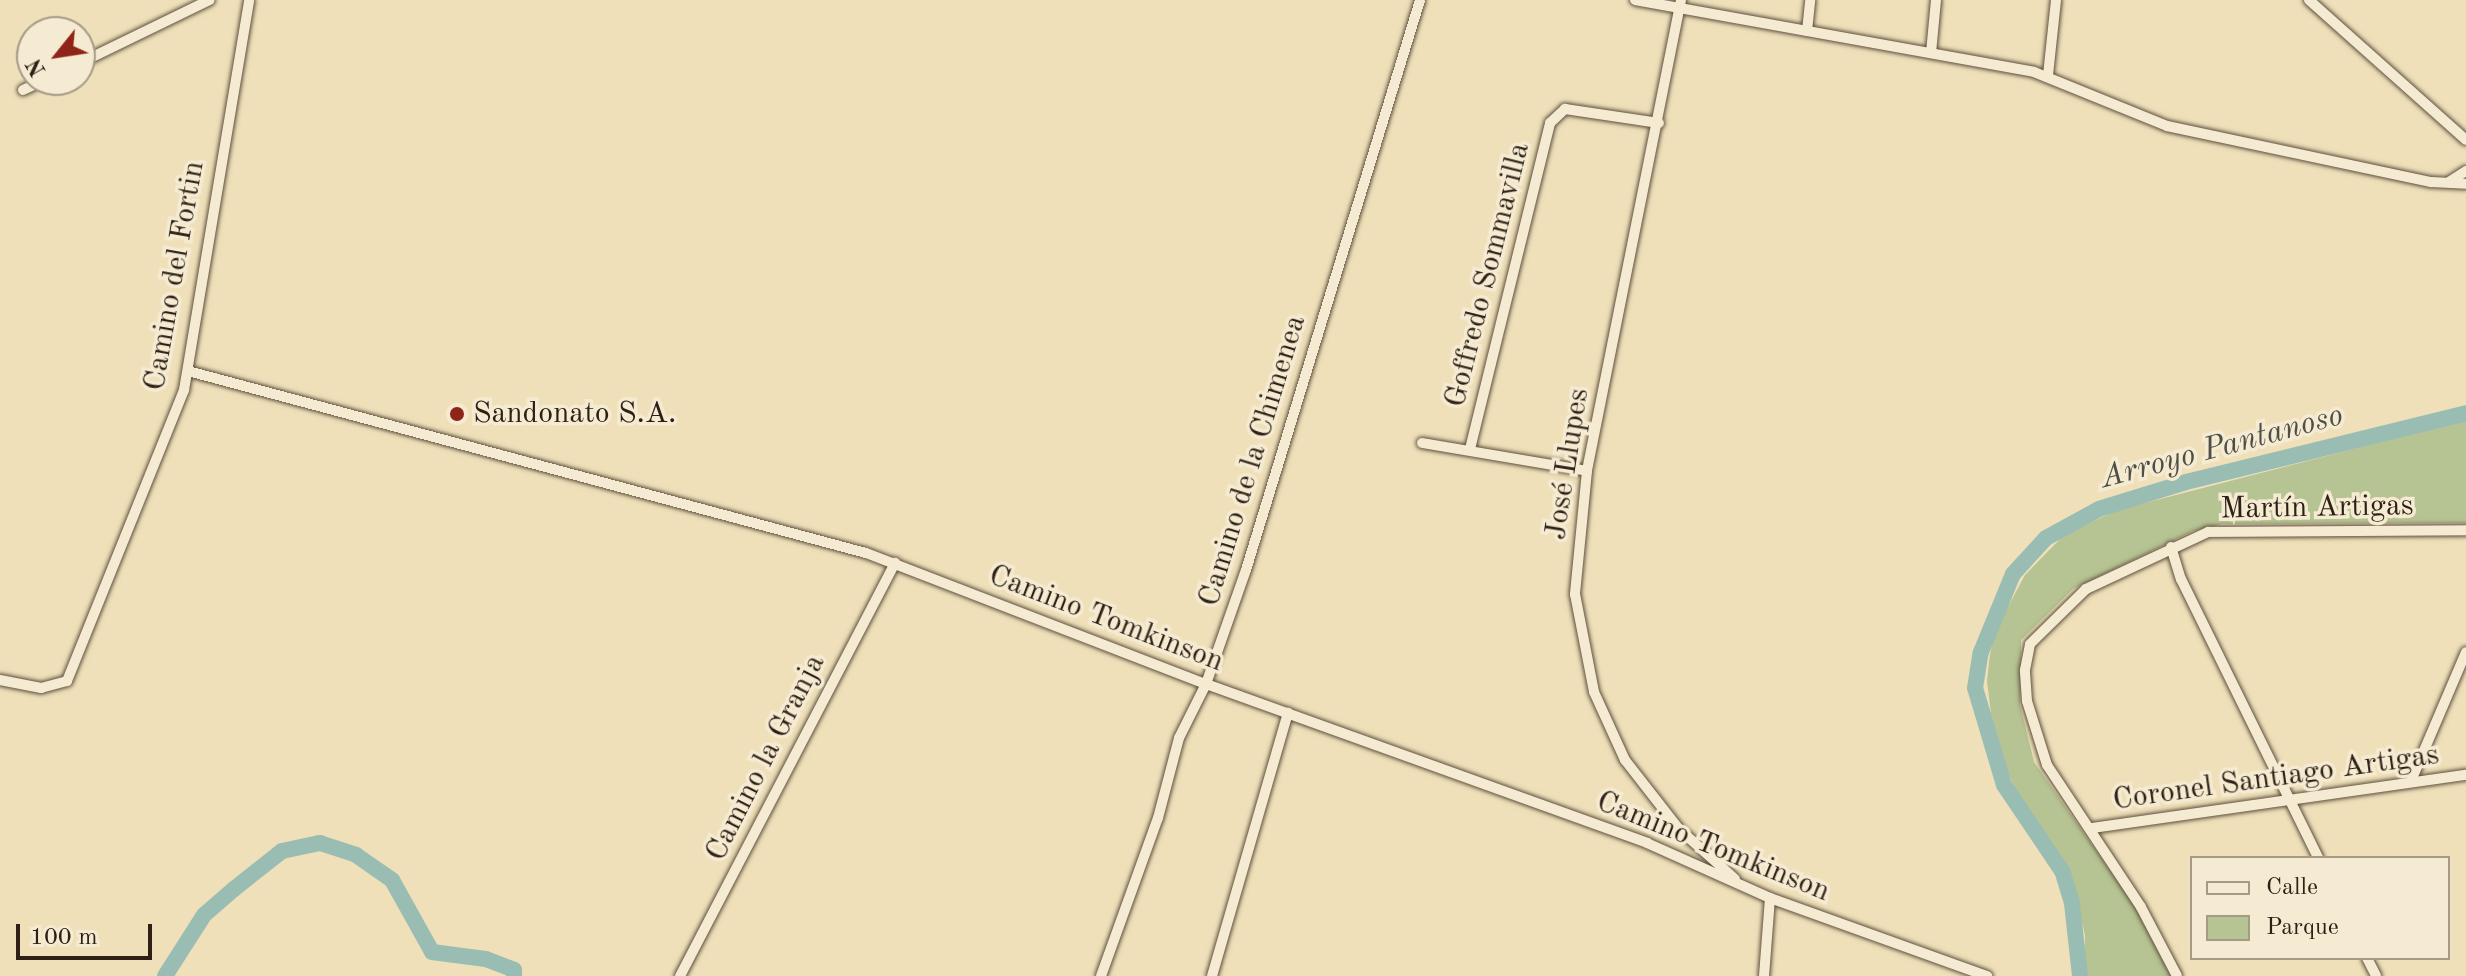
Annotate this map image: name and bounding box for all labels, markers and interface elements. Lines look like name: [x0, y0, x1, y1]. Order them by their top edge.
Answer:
north arrow: [16, 16, 96, 96]
text: N: [23, 54, 51, 80]
street label: Goffredo Sommavilla: [1438, 139, 1538, 411]
street label: Camino del Fortin: [137, 158, 213, 394]
street label: Camino de la Chimenea: [1192, 311, 1314, 611]
street label: José Llupes: [1538, 386, 1598, 542]
place label: Sandonato S.A.: [473, 396, 676, 432]
water label: Arroyo Pantanoso: [2097, 397, 2347, 499]
marker: Sandonato S.A.: [448, 405, 466, 423]
street label: Martín Artigas: [2220, 488, 2414, 528]
street label: Camino Tomkinson: [984, 558, 1228, 680]
street label: Camino la Granja: [698, 649, 834, 867]
street label: Coronel Santiago Artigas: [2111, 737, 2441, 819]
street label: Camino Tomkinson: [1591, 784, 1835, 910]
legend: [2190, 856, 2450, 960]
text: Calle: [2266, 876, 2318, 900]
scale bar: [20, 908, 156, 958]
text: Parque: [2266, 916, 2339, 940]
text: 100 m: [30, 926, 98, 950]

